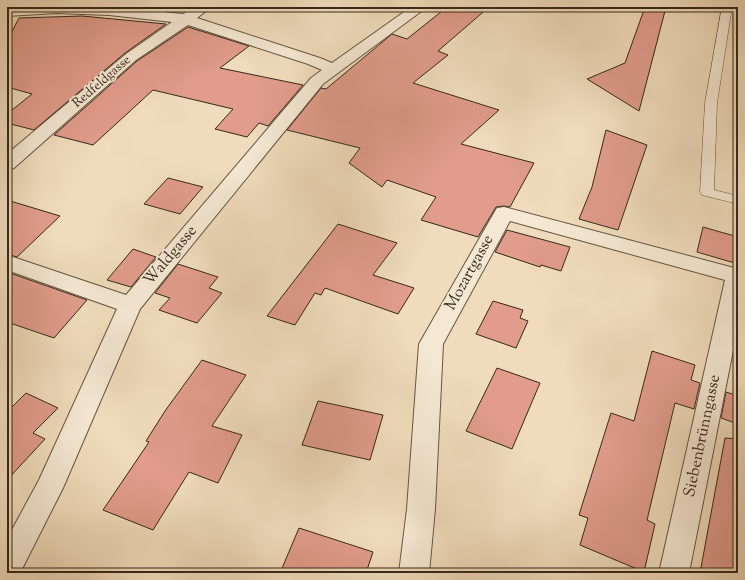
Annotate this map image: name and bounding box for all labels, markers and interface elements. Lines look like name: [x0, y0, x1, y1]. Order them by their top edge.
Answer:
street label: Redfeldgasse: [69, 52, 135, 112]
street label: Waldgasse: [139, 221, 203, 291]
street label: Mozartgasse: [440, 231, 500, 315]
street label: Siebenbrünngasse: [679, 373, 727, 499]

